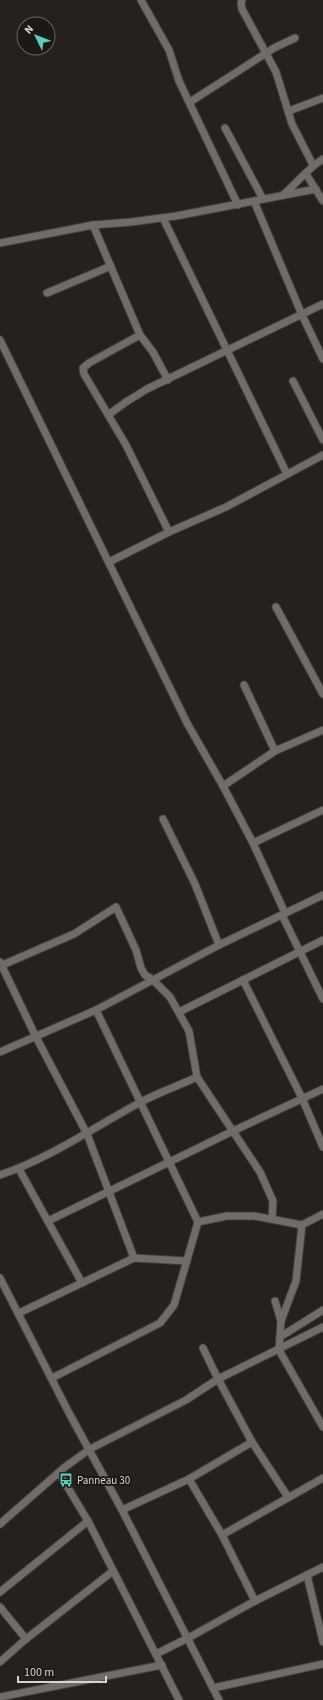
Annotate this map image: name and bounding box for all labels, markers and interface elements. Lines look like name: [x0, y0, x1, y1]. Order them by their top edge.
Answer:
north arrow: [16, 16, 56, 56]
text: N: [21, 22, 37, 37]
bus stop icon: Panneau 30: [58, 1472, 74, 1488]
place label: Panneau 30: [77, 1473, 130, 1488]
scale bar: [18, 1658, 106, 1684]
text: 100 m: [24, 1664, 54, 1681]

